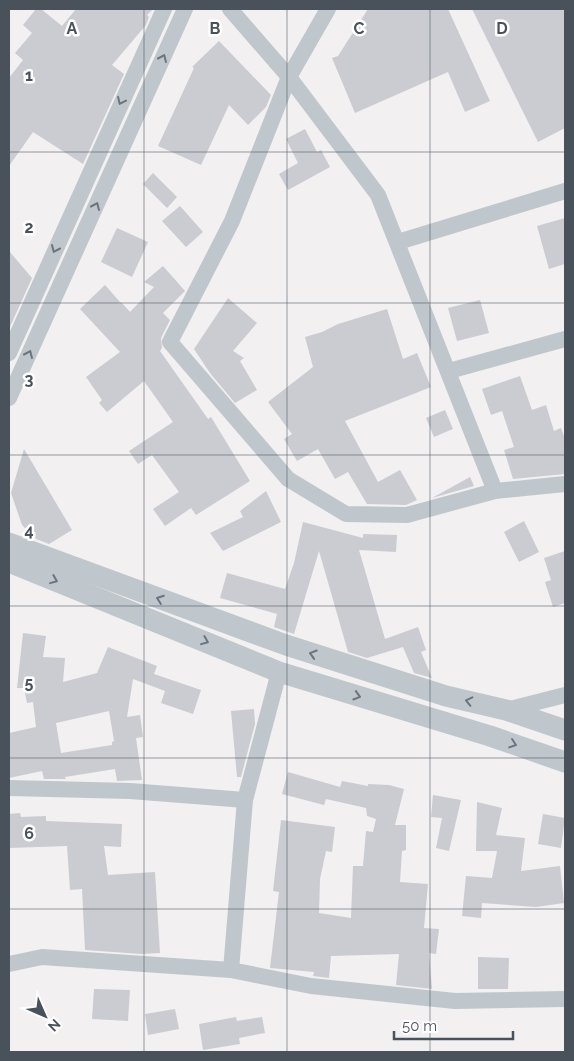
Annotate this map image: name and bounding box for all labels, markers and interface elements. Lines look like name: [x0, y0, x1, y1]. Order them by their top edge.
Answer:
text: A: [67, 19, 78, 38]
text: B: [210, 19, 221, 38]
text: C: [354, 19, 365, 38]
text: D: [496, 19, 508, 38]
one-way arrow: [157, 54, 167, 63]
text: 1: [25, 66, 33, 85]
one-way arrow: [117, 96, 128, 105]
one-way arrow: [89, 202, 100, 211]
text: 2: [24, 218, 34, 237]
one-way arrow: [51, 244, 62, 253]
one-way arrow: [22, 350, 33, 359]
text: 3: [25, 370, 34, 389]
text: 4: [24, 521, 34, 540]
one-way arrow: [49, 574, 58, 585]
one-way arrow: [156, 595, 165, 605]
one-way arrow: [200, 636, 208, 646]
one-way arrow: [309, 649, 318, 659]
text: 5: [25, 673, 34, 692]
one-way arrow: [353, 691, 361, 701]
one-way arrow: [464, 696, 473, 707]
one-way arrow: [508, 738, 516, 748]
text: 6: [24, 824, 34, 843]
north arrow: [20, 991, 70, 1041]
scale bar: [394, 1008, 513, 1040]
text: N: [45, 1016, 64, 1035]
text: 50 m: [402, 1017, 437, 1035]

